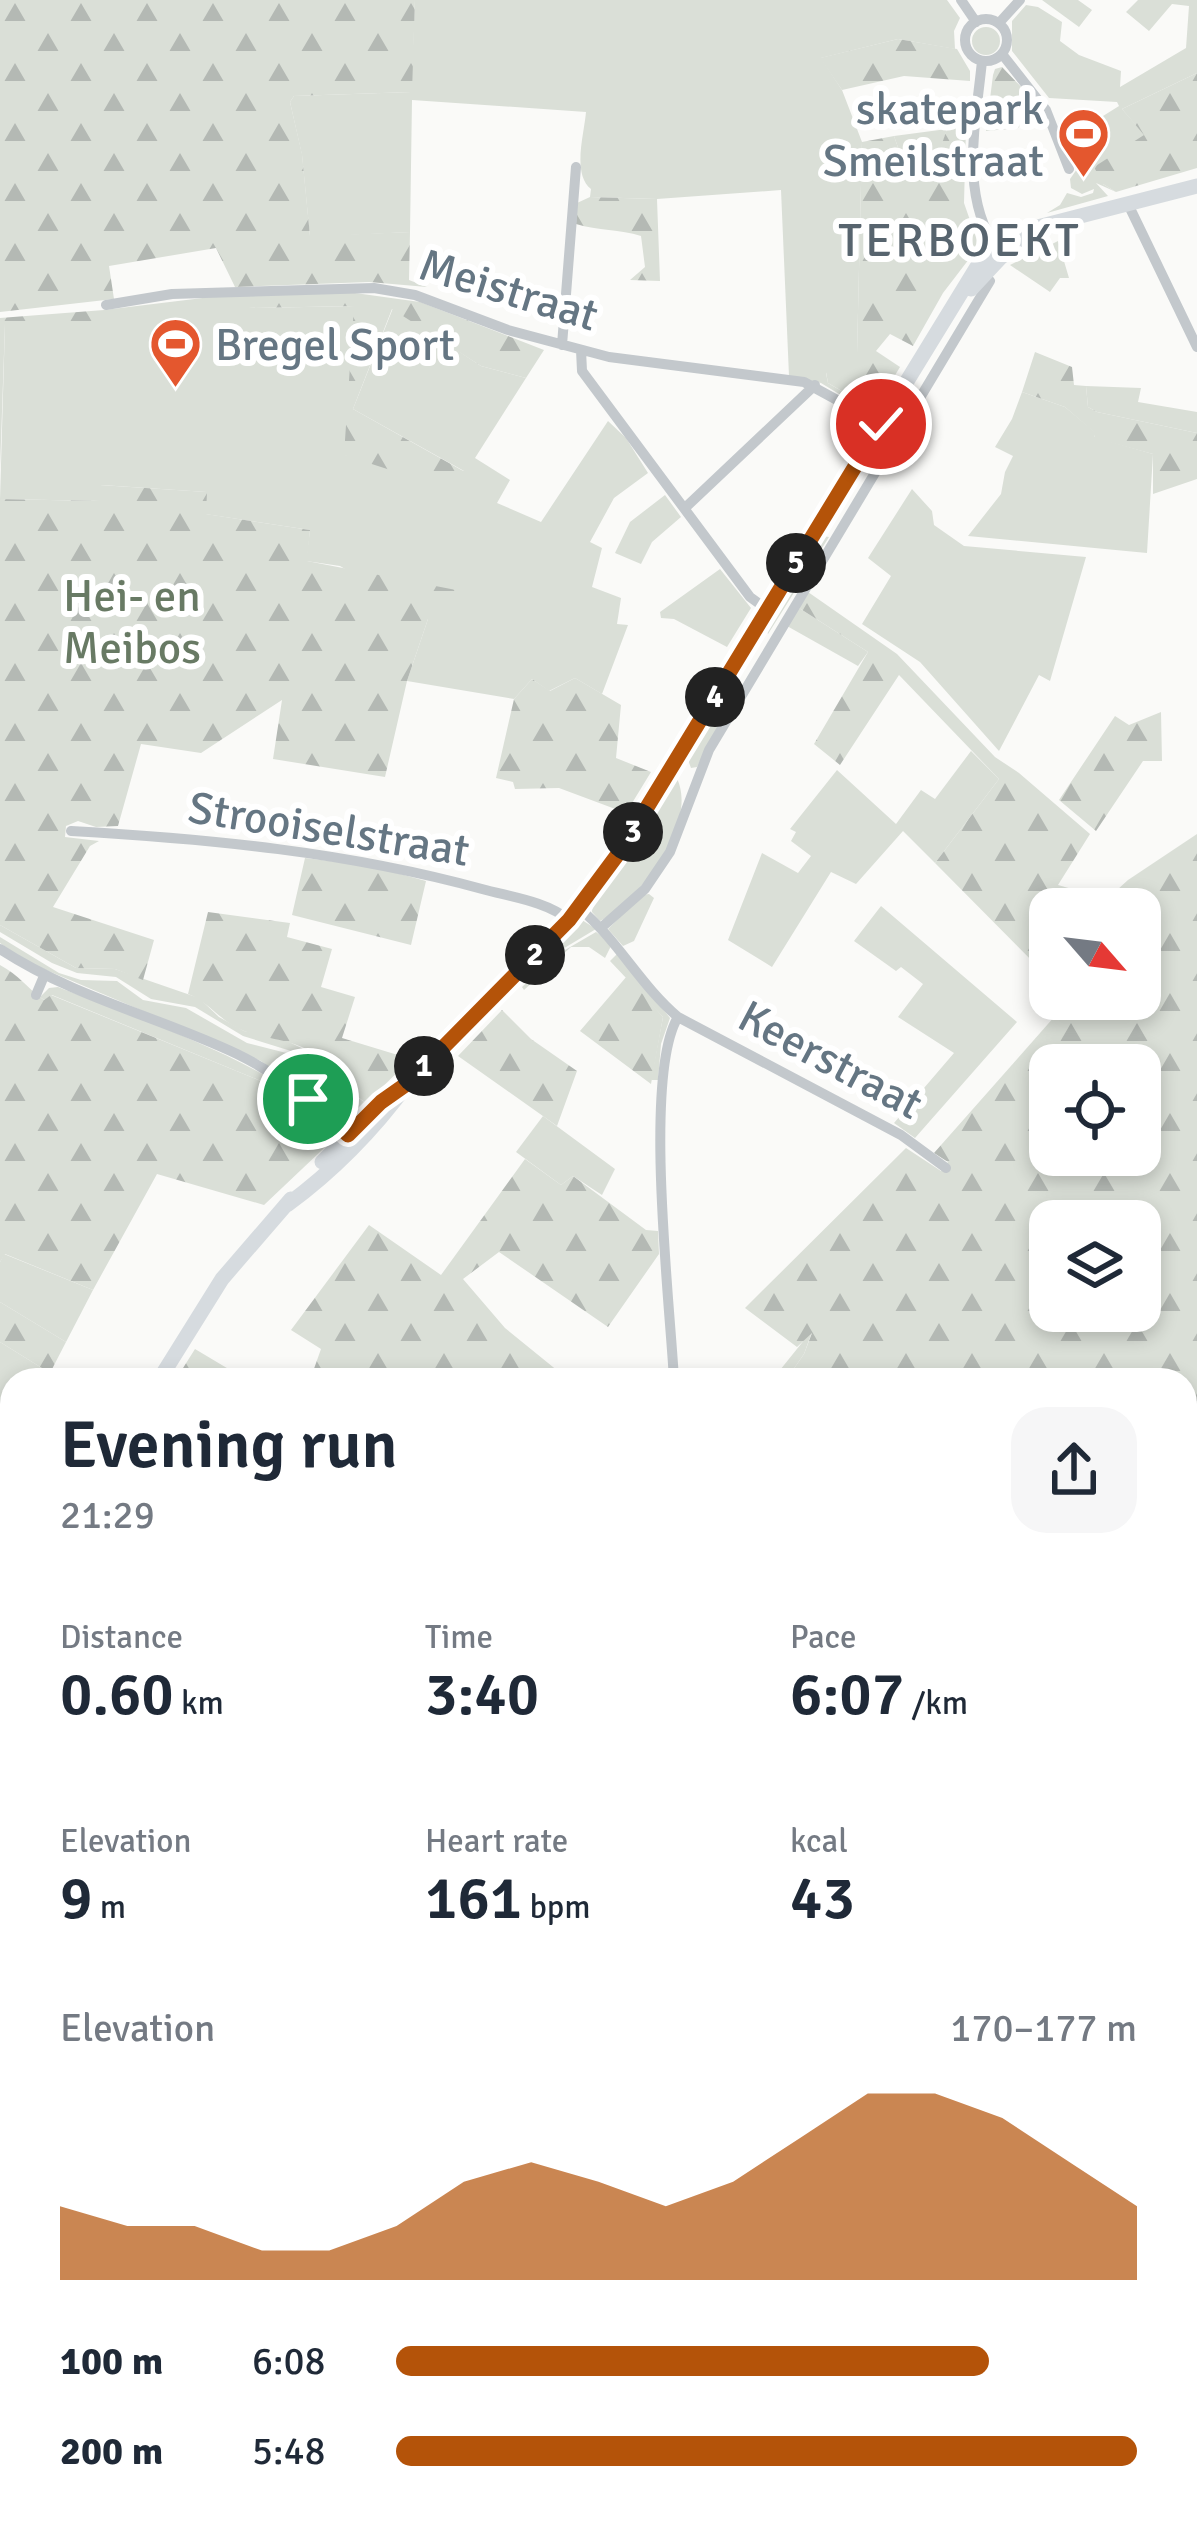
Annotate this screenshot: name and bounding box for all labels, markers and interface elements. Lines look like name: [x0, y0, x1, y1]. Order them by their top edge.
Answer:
place label: skatepark Smeilstraat: [823, 82, 1044, 189]
sports icon: skatepark Smeilstraat: [1055, 106, 1111, 180]
district label: TERBOEKT: [838, 211, 1082, 270]
street label: Meistraat: [413, 237, 604, 344]
sports icon: Bregel Sport: [148, 316, 204, 390]
place label: Bregel Sport: [215, 318, 455, 373]
pin: [830, 373, 932, 475]
icon: check: [848, 391, 914, 457]
pin: 5: [766, 533, 826, 593]
text: 5: [787, 542, 805, 583]
park label: Hei- en Meibos: [63, 569, 201, 676]
pin: 4: [685, 667, 745, 727]
text: 4: [706, 676, 724, 717]
street label: Strooiselstraat: [184, 780, 473, 879]
pin: 3: [603, 802, 663, 862]
text: 3: [624, 811, 642, 852]
north arrow: [1029, 888, 1161, 1020]
map controls: [1029, 888, 1161, 1332]
pin: 2: [505, 925, 565, 985]
text: 2: [526, 934, 544, 975]
street label: Keerstraat: [729, 989, 932, 1132]
pin: 1: [394, 1036, 454, 1096]
button: locate: [1029, 1044, 1161, 1176]
text: 1: [415, 1045, 433, 1086]
pin: [257, 1048, 359, 1150]
icon: arrive: [275, 1066, 341, 1132]
button: layers: [1029, 1200, 1161, 1332]
text: Evening run: [60, 1405, 398, 1486]
button: share: [1011, 1407, 1137, 1533]
text: 21:29: [60, 1491, 155, 1539]
text: Distance: [60, 1617, 183, 1658]
text: Time: [425, 1617, 493, 1658]
text: Pace: [790, 1617, 856, 1658]
text: 0.60: [60, 1658, 174, 1732]
text: 3:40: [425, 1658, 539, 1732]
text: 6:07: [790, 1658, 904, 1732]
text: km: [174, 1683, 224, 1724]
text: /km: [904, 1683, 968, 1724]
text: Elevation: [60, 1821, 191, 1862]
text: Heart rate: [425, 1821, 568, 1862]
text: kcal: [790, 1821, 848, 1862]
text: 9: [60, 1862, 92, 1936]
text: 161: [425, 1862, 522, 1936]
text: 43: [790, 1862, 855, 1936]
text: m: [92, 1887, 126, 1928]
text: bpm: [522, 1887, 591, 1928]
text: Elevation: [60, 2004, 215, 2052]
text: 170–177 m: [950, 2004, 1137, 2052]
text: 100 m: [60, 2337, 163, 2385]
text: 6:08: [252, 2337, 326, 2385]
text: 200 m: [60, 2427, 163, 2475]
text: 5:48: [252, 2427, 326, 2475]

